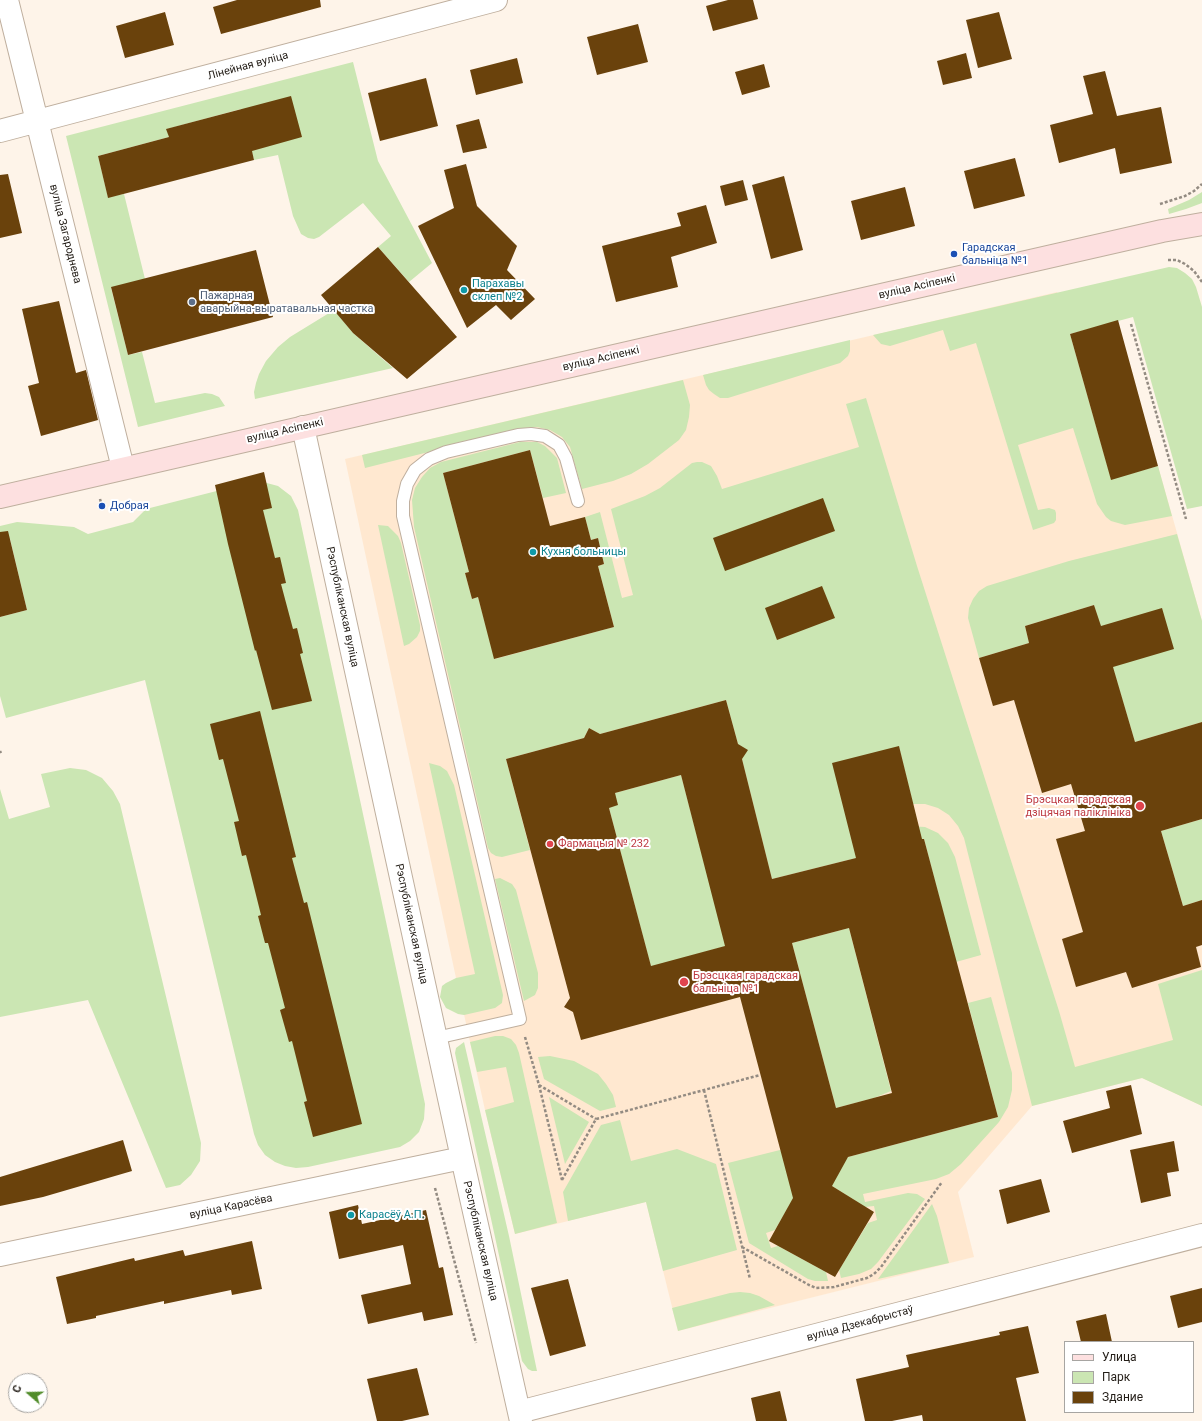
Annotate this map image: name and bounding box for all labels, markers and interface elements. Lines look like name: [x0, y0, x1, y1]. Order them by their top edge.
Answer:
street label: Лінейная вуліца: [206, 49, 290, 83]
street label: вуліца Загароднева: [46, 183, 84, 285]
place label: Гарадская бальніца №1: [962, 241, 1028, 267]
marker: Гарадская бальніца №1: [949, 249, 959, 259]
street label: вуліца Асіпенкі: [877, 272, 957, 302]
place label: Парахавы склеп №2: [472, 277, 524, 303]
marker: Парахавы склеп №2: [459, 285, 469, 295]
place label: Пажарная аварыйна-выратавальная частка: [200, 289, 373, 315]
marker: Пажарная аварыйна-выратавальная частка: [187, 297, 197, 307]
street label: вуліца Асіпенкі: [561, 344, 641, 374]
street label: вуліца Асіпенкі: [245, 416, 325, 446]
place label: Добрая: [110, 499, 149, 513]
marker: Добрая: [97, 501, 107, 511]
place label: Кухня больницы: [541, 545, 626, 559]
street label: Рэспубліканская вуліца: [323, 546, 361, 668]
marker: Кухня больницы: [528, 547, 538, 557]
place label: Брэсцкая гарадская дзіцячая паліклініка: [1025, 793, 1131, 819]
marker: Брэсцкая гарадская дзіцячая паліклініка: [1134, 800, 1146, 812]
place label: Фармацыя № 232: [558, 837, 649, 851]
marker: Фармацыя № 232: [545, 839, 555, 849]
street label: Рэспубліканская вуліца: [392, 863, 430, 985]
place label: Брэсцкая гарадская бальніца №1: [693, 969, 798, 995]
marker: Брэсцкая гарадская бальніца №1: [678, 976, 690, 988]
street label: Рэспубліканская вуліца: [460, 1180, 500, 1302]
street label: вуліца Карасёва: [188, 1192, 274, 1222]
place label: Карасёў А.П.: [359, 1208, 424, 1222]
marker: Карасёў А.П.: [346, 1210, 356, 1220]
street label: вуліца Дзекабрыстаў: [805, 1303, 915, 1345]
legend: [1064, 1341, 1194, 1413]
text: Улица: [1102, 1350, 1137, 1364]
text: Парк: [1102, 1370, 1130, 1384]
north arrow: [8, 1373, 48, 1413]
text: С: [10, 1383, 25, 1395]
text: Здание: [1102, 1390, 1143, 1404]

